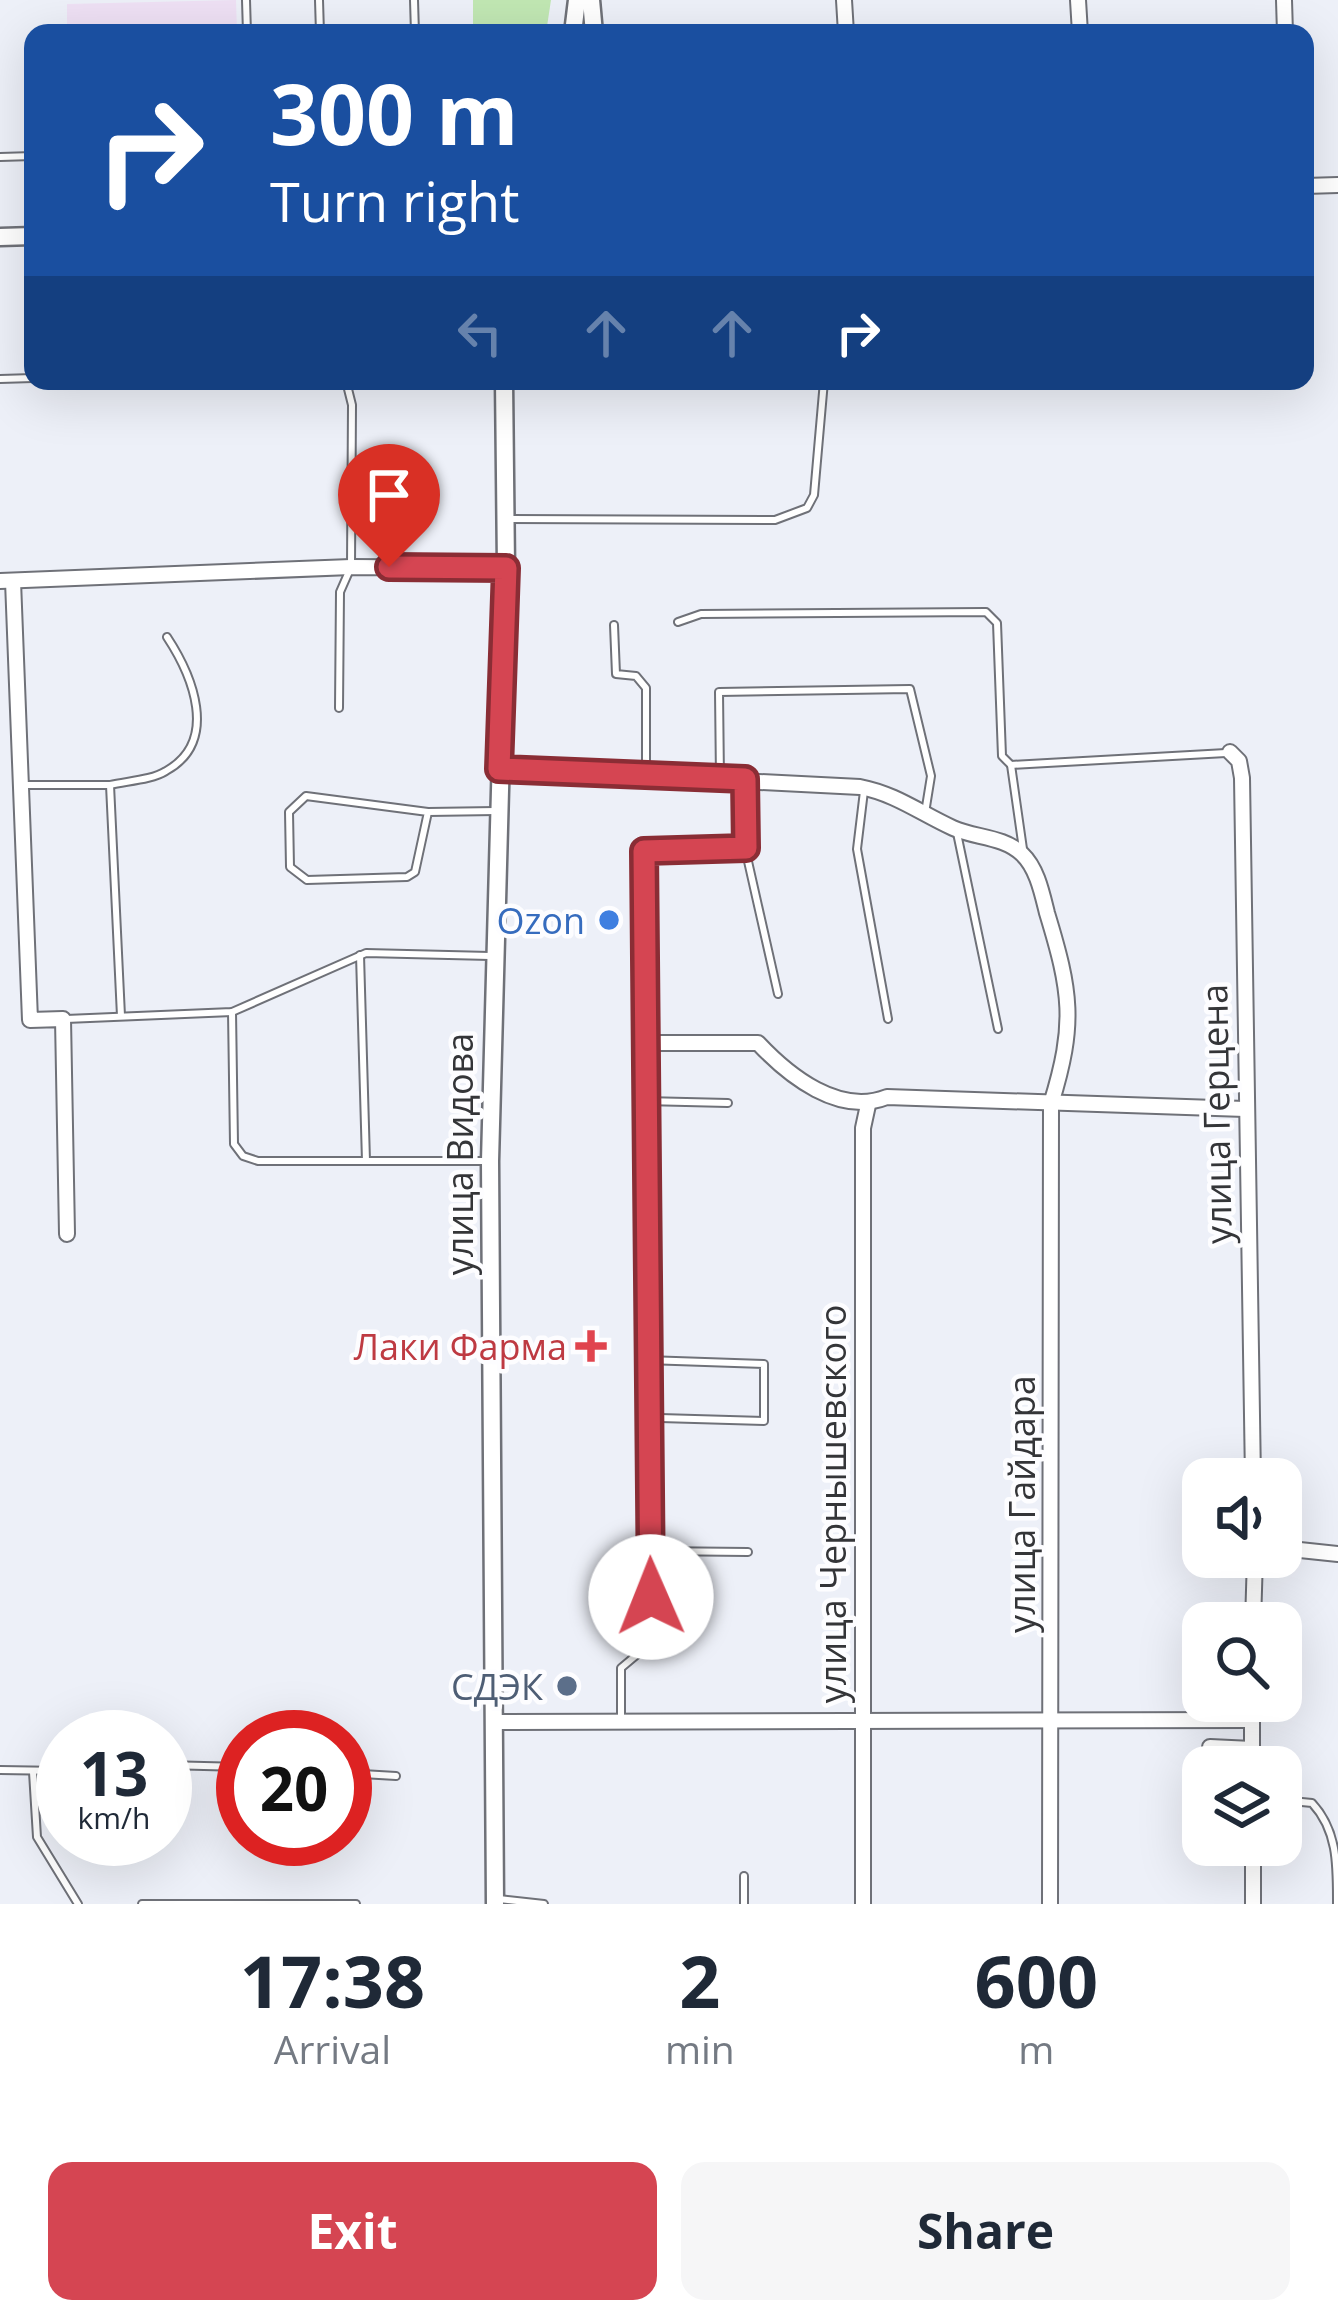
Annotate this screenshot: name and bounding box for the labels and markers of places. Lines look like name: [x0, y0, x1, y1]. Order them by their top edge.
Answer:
pin: [338, 444, 440, 567]
place label: Ozon: [496, 896, 585, 945]
marker: Ozon: [596, 907, 622, 933]
place label: Лаки Фарма: [354, 1322, 567, 1371]
marker: Лаки Фарма: [578, 1333, 604, 1359]
place label: СДЭК: [451, 1662, 543, 1711]
marker: СДЭК: [554, 1673, 580, 1699]

